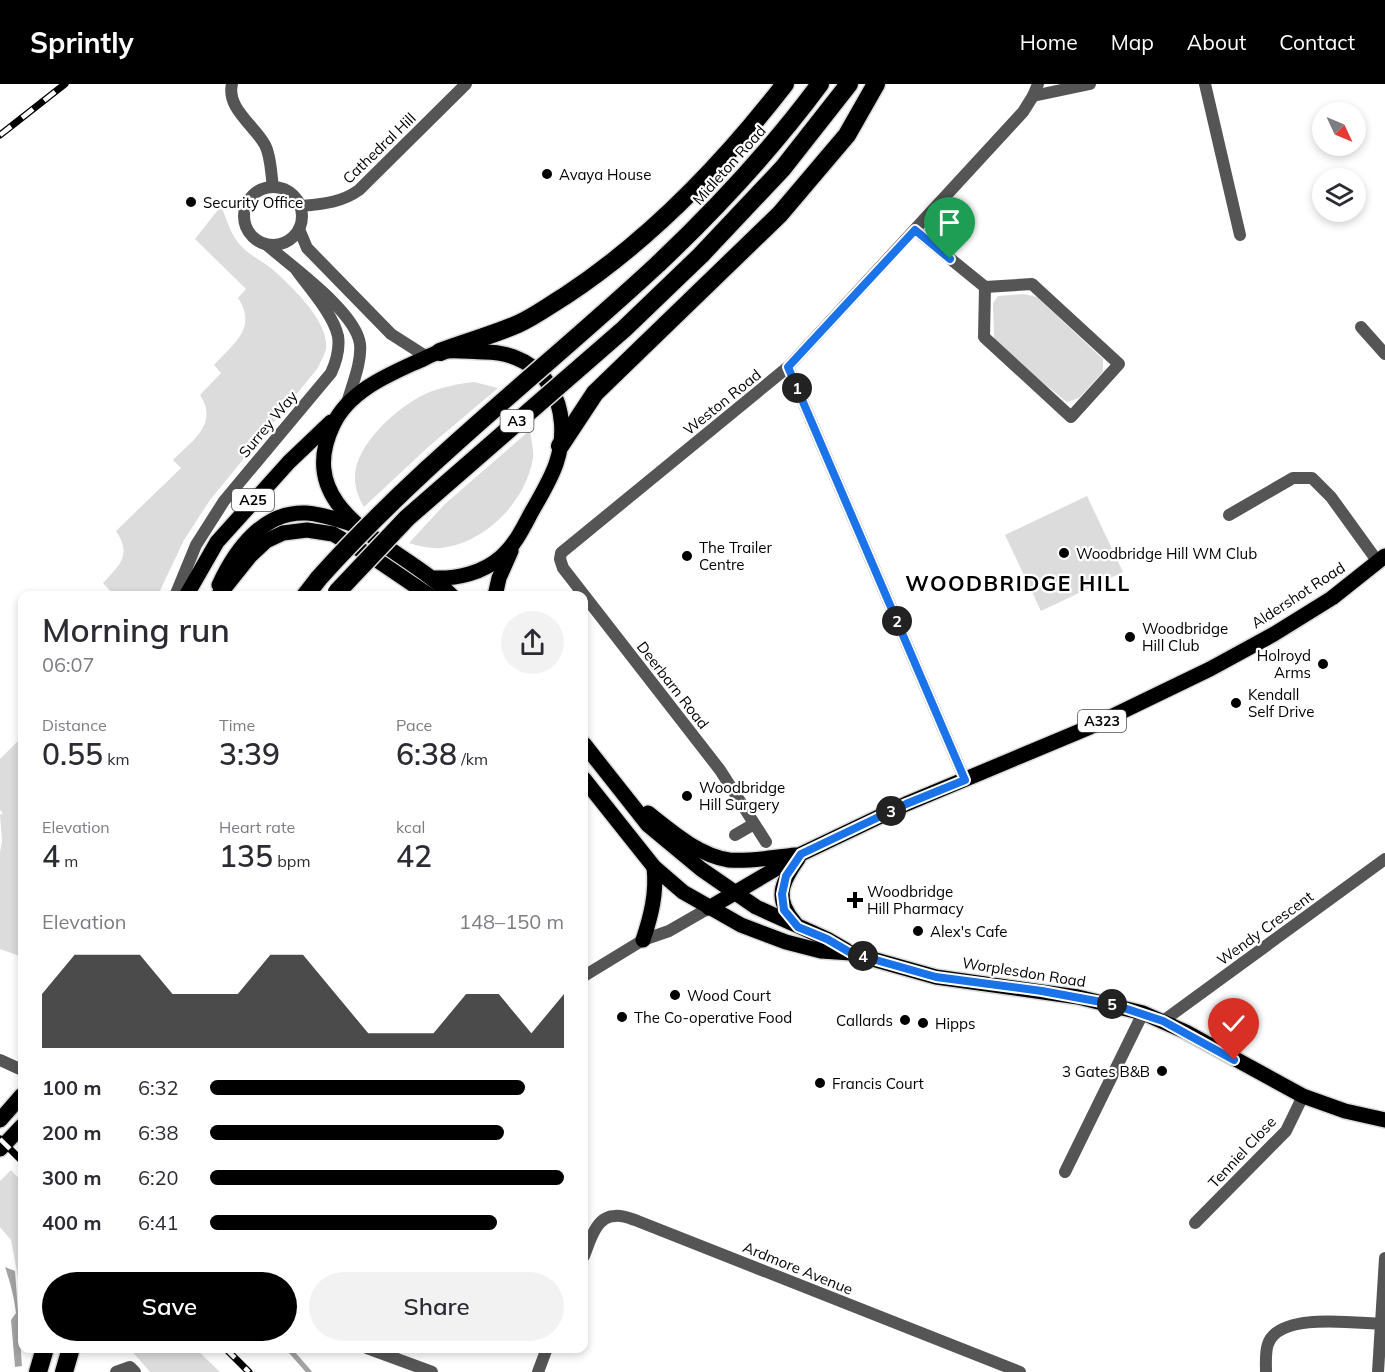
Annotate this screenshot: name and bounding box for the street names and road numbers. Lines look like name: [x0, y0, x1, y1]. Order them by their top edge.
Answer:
street label: Cathedral Hill: [338, 108, 420, 188]
street label: Midleton Road: [688, 121, 770, 209]
street label: Weston Road: [679, 365, 765, 439]
street label: Surrey Way: [235, 387, 301, 461]
road number: A3: [500, 410, 534, 432]
road number: A25: [232, 489, 274, 511]
street label: Aldershot Road: [1248, 558, 1348, 632]
street label: Deerbarn Road: [633, 637, 713, 733]
road number: A323: [1078, 710, 1126, 732]
street label: Wendy Crescent: [1213, 887, 1317, 969]
street label: Worplesdon Road: [961, 953, 1087, 991]
street label: Tenniel Close: [1204, 1112, 1280, 1192]
street label: Ardmore Avenue: [740, 1237, 856, 1299]

